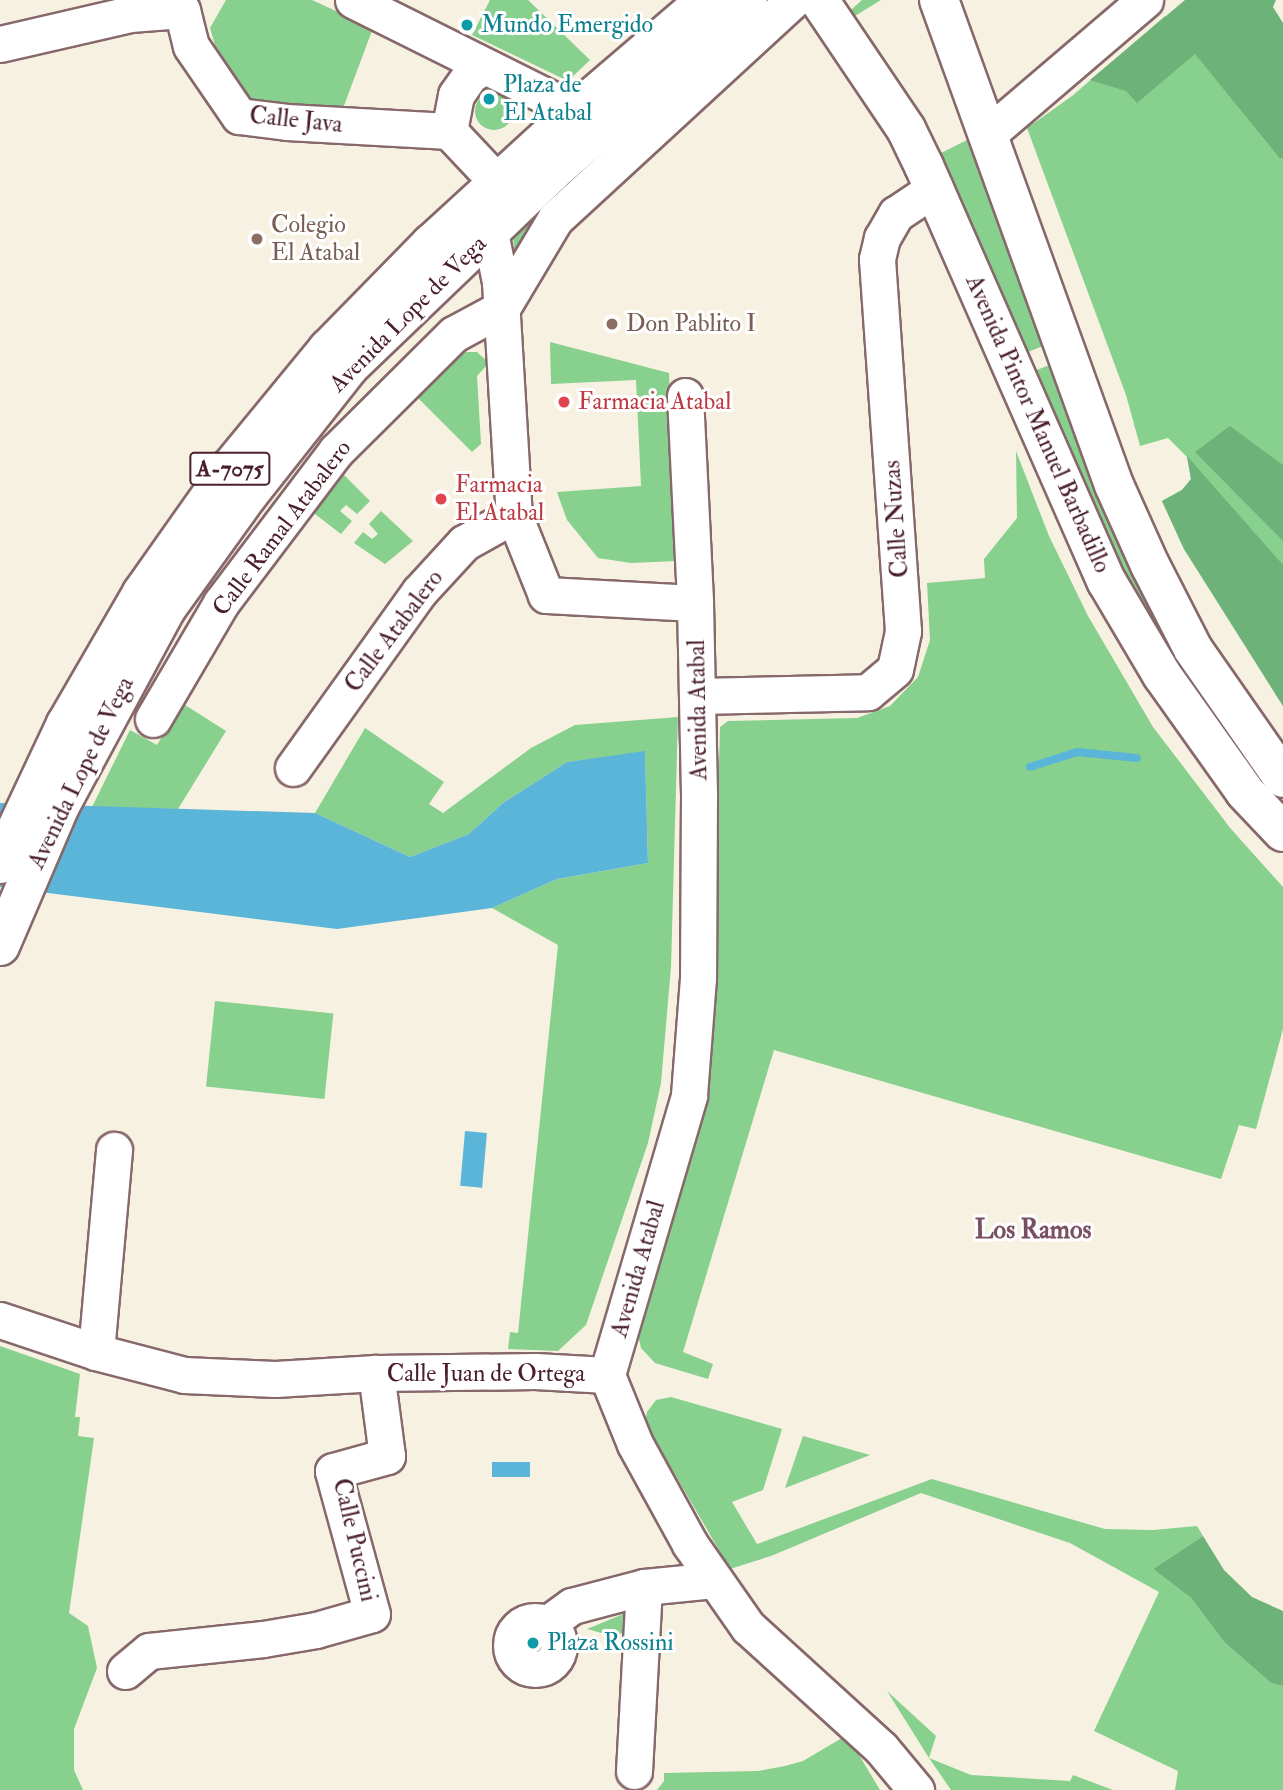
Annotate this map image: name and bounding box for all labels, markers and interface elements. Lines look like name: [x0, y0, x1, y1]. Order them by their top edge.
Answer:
place label: Mundo Emergido: [481, 11, 653, 39]
marker: Mundo Emergido: [459, 17, 475, 33]
place label: Plaza de El Atabal: [503, 71, 592, 127]
marker: Plaza de El Atabal: [481, 91, 497, 107]
street label: Calle Java: [248, 101, 344, 139]
place label: Colegio El Atabal: [271, 211, 360, 267]
street label: Avenida Lope de Vega: [324, 230, 492, 398]
marker: Colegio El Atabal: [249, 231, 265, 247]
street label: Avenida Pintor Manuel Barbadillo: [959, 271, 1117, 577]
place label: Don Pablito I: [626, 310, 756, 338]
marker: Don Pablito I: [604, 316, 620, 332]
place label: Farmacia Atabal: [578, 388, 731, 416]
marker: Farmacia Atabal: [556, 394, 572, 410]
street label: Calle Ramal Atabalero: [207, 435, 357, 621]
road number: A-7075: [188, 449, 272, 489]
street label: Calle Nuzas: [878, 459, 914, 579]
place label: Farmacia El Atabal: [455, 471, 544, 527]
marker: Farmacia El Atabal: [433, 491, 449, 507]
street label: Calle Atabalero: [339, 564, 449, 698]
street label: Avenida Atabal: [682, 639, 714, 781]
street label: Avenida Lope de Vega: [22, 672, 140, 874]
street label: Avenida Atabal: [605, 1197, 671, 1341]
district label: Los Ramos: [975, 1215, 1091, 1247]
street label: Calle Juan de Ortega: [387, 1360, 585, 1388]
street label: Calle Puccini: [327, 1476, 383, 1604]
place label: Plaza Rossini: [547, 1629, 674, 1657]
marker: Plaza Rossini: [525, 1635, 541, 1651]

